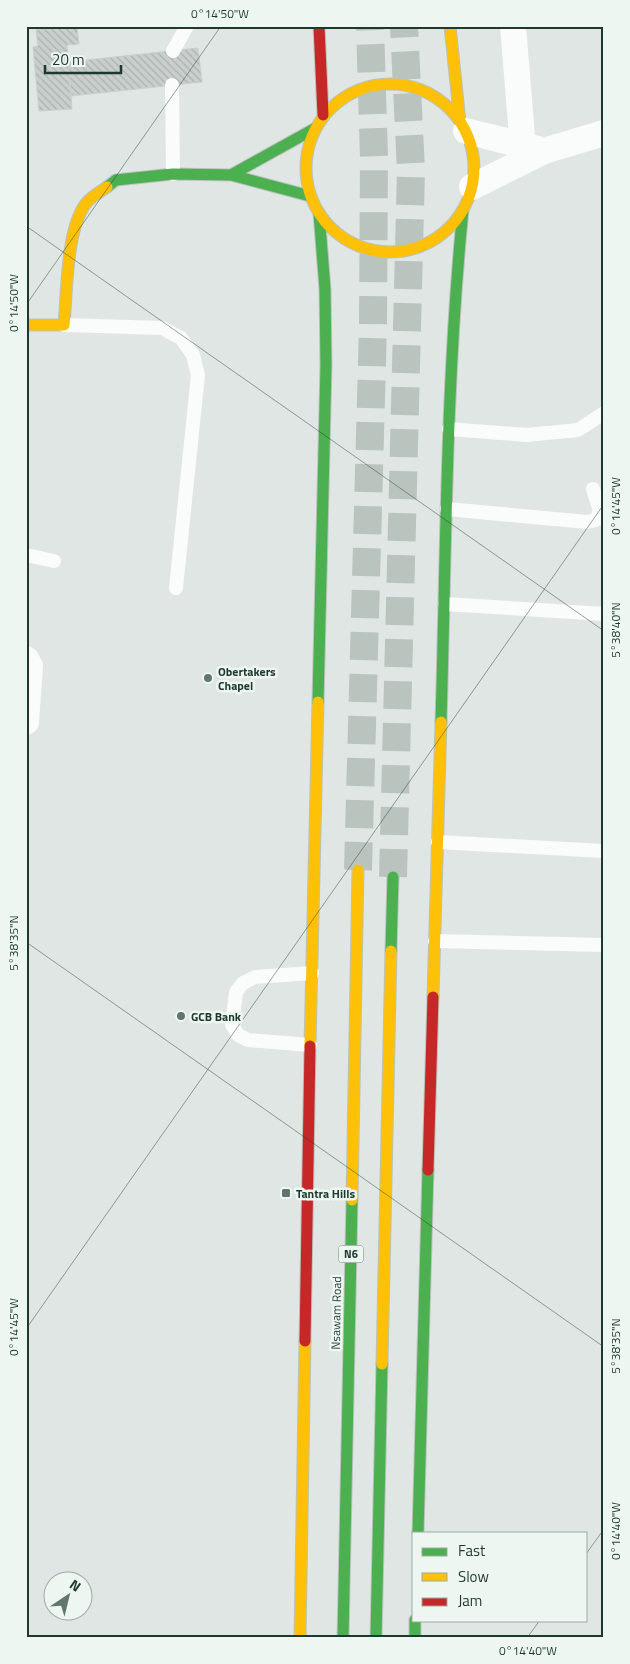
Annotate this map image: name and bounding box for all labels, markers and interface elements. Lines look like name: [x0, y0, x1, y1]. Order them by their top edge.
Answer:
text: 0°14'50"W: [191, 4, 249, 23]
scale bar: [45, 42, 121, 74]
text: 20 m: [52, 48, 85, 71]
text: 0°14'50"W: [4, 274, 23, 332]
text: 0°14'45"W: [606, 477, 625, 535]
text: 5°38'40"N: [606, 602, 625, 658]
place label: Obertakers Chapel: [218, 662, 276, 695]
marker: Obertakers Chapel: [202, 672, 214, 684]
text: 5°38'35"N: [4, 915, 23, 971]
place label: GCB Bank: [191, 1007, 242, 1026]
marker: GCB Bank: [175, 1010, 187, 1022]
place label: Tantra Hills: [296, 1184, 356, 1203]
marker: Tantra Hills: [280, 1187, 292, 1199]
road number: N6: [338, 1246, 364, 1262]
street label: Nsawam Road: [326, 1276, 346, 1350]
text: 0°14'45"W: [4, 1298, 23, 1356]
text: 5°38'35"N: [606, 1318, 625, 1374]
text: 0°14'40"W: [606, 1502, 625, 1560]
legend: [412, 1532, 588, 1622]
text: Fast: [458, 1539, 486, 1562]
text: Slow: [458, 1565, 489, 1588]
north arrow: [42, 1572, 92, 1622]
text: N: [66, 1574, 86, 1596]
text: Jam: [458, 1589, 482, 1612]
text: 0°14'40"W: [499, 1641, 557, 1660]

